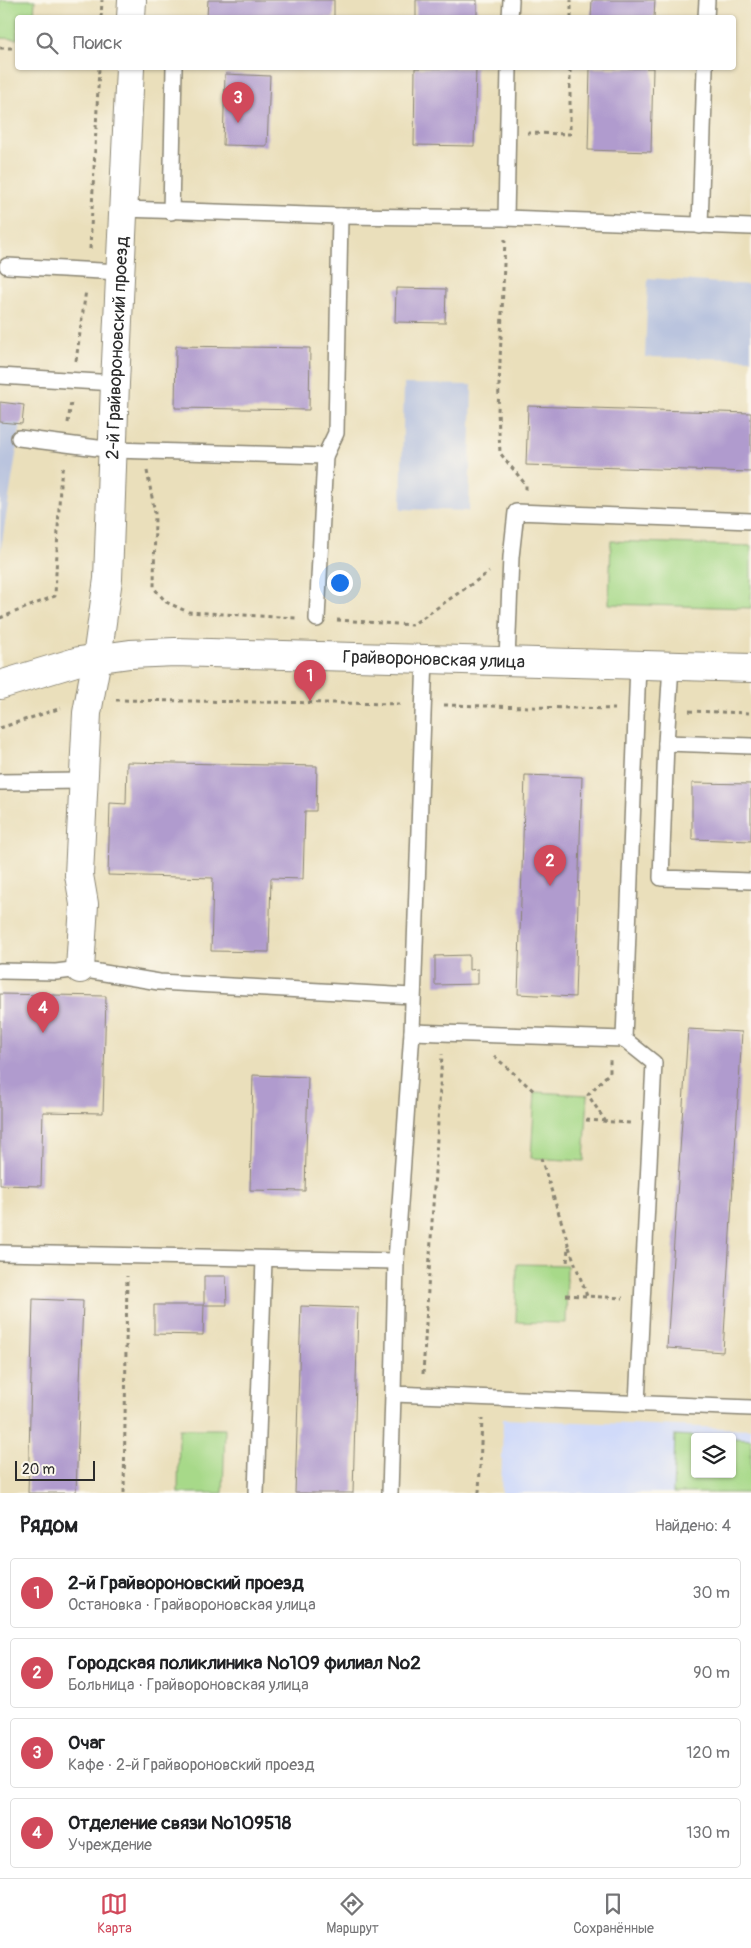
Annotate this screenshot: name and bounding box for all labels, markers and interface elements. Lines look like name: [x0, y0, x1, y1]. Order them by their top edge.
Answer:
search box: [15, 15, 736, 70]
icon: search: [33, 29, 61, 57]
text: Поиск: [73, 31, 123, 55]
pin: 3: [222, 82, 254, 123]
street label: 2-й Грайвороновский проезд: [101, 236, 134, 460]
your location: [327, 570, 353, 596]
street label: Грайвороновская улица: [342, 646, 525, 674]
pin: 1: [294, 660, 326, 701]
pin: 2: [534, 845, 566, 886]
pin: 4: [27, 992, 59, 1033]
map controls: [691, 1433, 736, 1478]
button: layers: [691, 1433, 736, 1478]
scale bar: [15, 1458, 95, 1481]
text: 20 m: [22, 1461, 55, 1478]
text: Рядом: [20, 1512, 78, 1539]
text: Найдено: 4: [655, 1516, 731, 1536]
text: 2-й Грайвороновский проезд: [68, 1571, 304, 1595]
text: 1: [34, 1583, 40, 1603]
text: 30 m: [692, 1583, 730, 1603]
text: Остановка · Грайвороновская улица: [68, 1595, 316, 1615]
text: Городская поликлиника №109 филиал №2: [68, 1651, 421, 1675]
text: 2: [33, 1663, 41, 1683]
text: 90 m: [693, 1663, 730, 1683]
text: Больница · Грайвороновская улица: [68, 1675, 309, 1695]
text: Очаг: [68, 1731, 105, 1755]
text: 3: [33, 1743, 41, 1763]
text: 120 m: [686, 1743, 730, 1763]
text: Кафе · 2-й Грайвороновский проезд: [68, 1755, 314, 1775]
text: Отделение связи №109518: [68, 1811, 291, 1835]
text: 4: [32, 1823, 42, 1843]
text: 130 m: [686, 1823, 730, 1843]
text: Учреждение: [68, 1835, 152, 1855]
tab: Карта: [97, 1890, 132, 1937]
tab: Маршрут: [326, 1890, 379, 1937]
tab: Сохранённые: [573, 1890, 654, 1937]

